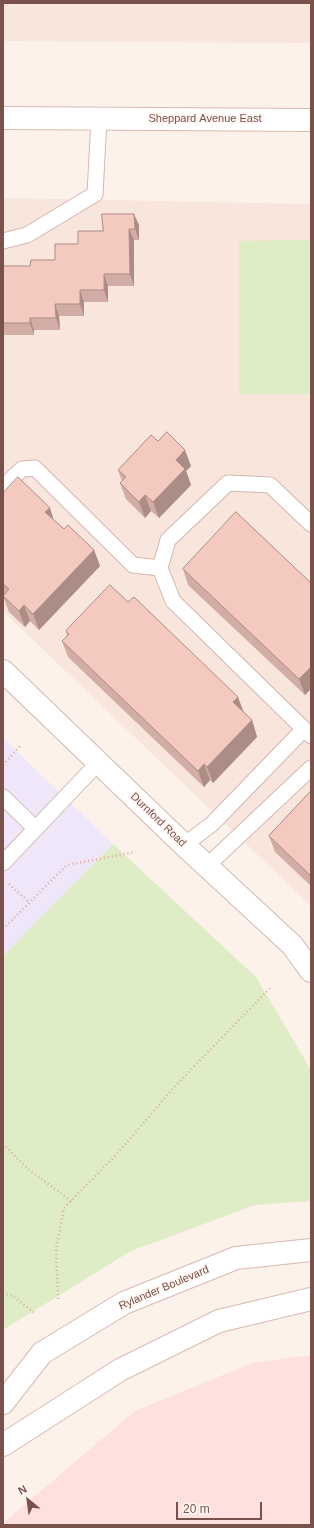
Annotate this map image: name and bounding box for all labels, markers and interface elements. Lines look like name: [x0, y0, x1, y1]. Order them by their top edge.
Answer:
street label: Sheppard Avenue East: [149, 112, 261, 126]
street label: Durnford Road: [127, 790, 189, 850]
street label: Rylander Boulevard: [117, 1263, 211, 1313]
north arrow: [8, 1480, 48, 1520]
text: N: [16, 1482, 29, 1497]
scale bar: [178, 1494, 264, 1520]
text: 20 m: [183, 1502, 210, 1516]

